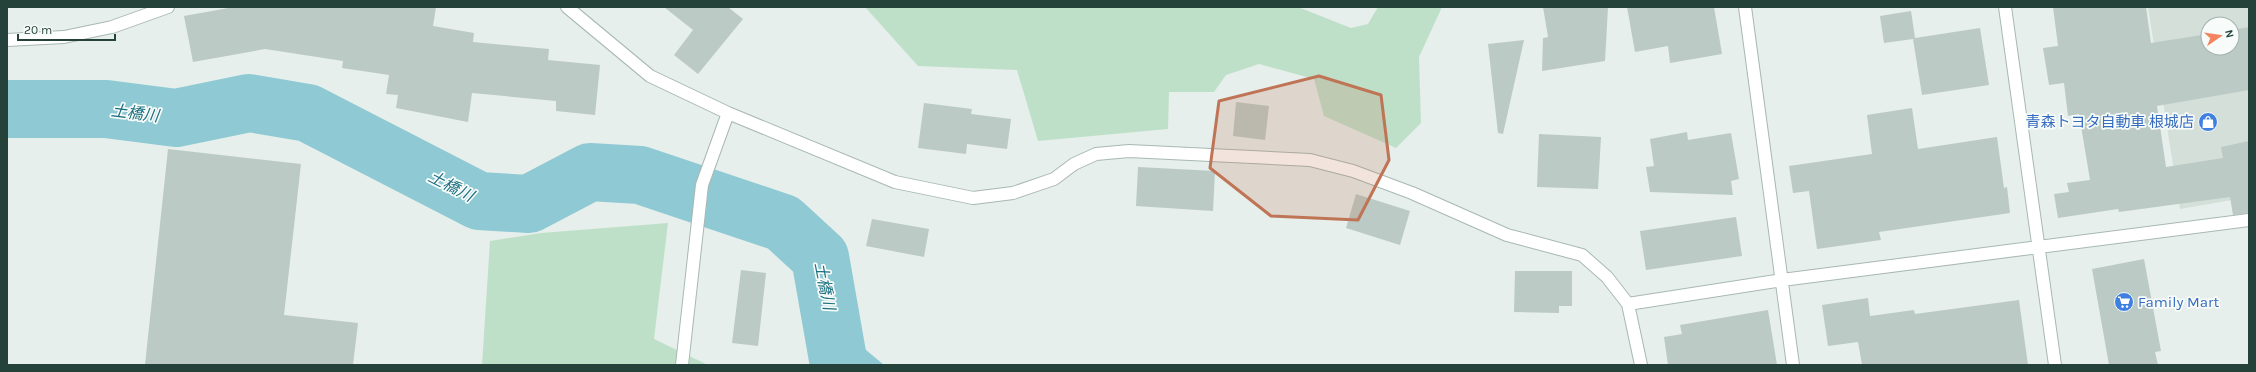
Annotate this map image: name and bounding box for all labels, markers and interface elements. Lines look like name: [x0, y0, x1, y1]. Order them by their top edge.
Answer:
scale bar: [18, 16, 115, 42]
north arrow: [2200, 16, 2240, 56]
text: 20 m: [24, 23, 52, 37]
text: N: [2222, 29, 2236, 39]
water label: 土橋川: [110, 101, 162, 126]
shop icon: 青森トヨタ自動車 根城店: [2197, 111, 2219, 133]
place label: 青森トヨタ自動車 根城店: [2025, 113, 2194, 131]
water label: 土橋川: [425, 167, 478, 206]
water label: 土橋川: [811, 261, 839, 313]
supermarket icon: Family Mart: [2113, 291, 2135, 313]
place label: Family Mart: [2138, 293, 2219, 311]

